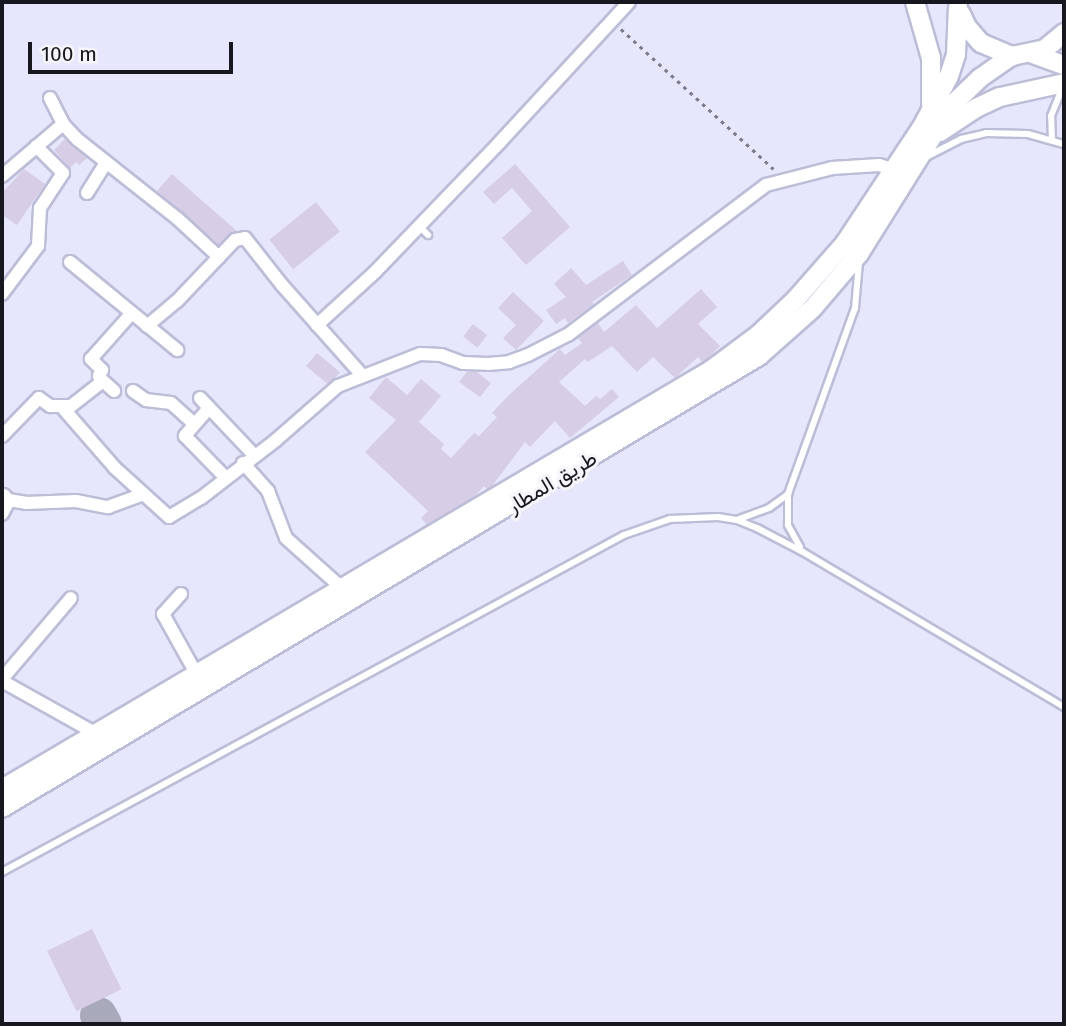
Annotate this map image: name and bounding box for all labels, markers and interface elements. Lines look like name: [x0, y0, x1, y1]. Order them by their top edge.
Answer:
scale bar: [32, 28, 236, 72]
text: 100 m: [41, 41, 97, 67]
street label: طريق المطار: [503, 445, 601, 519]

